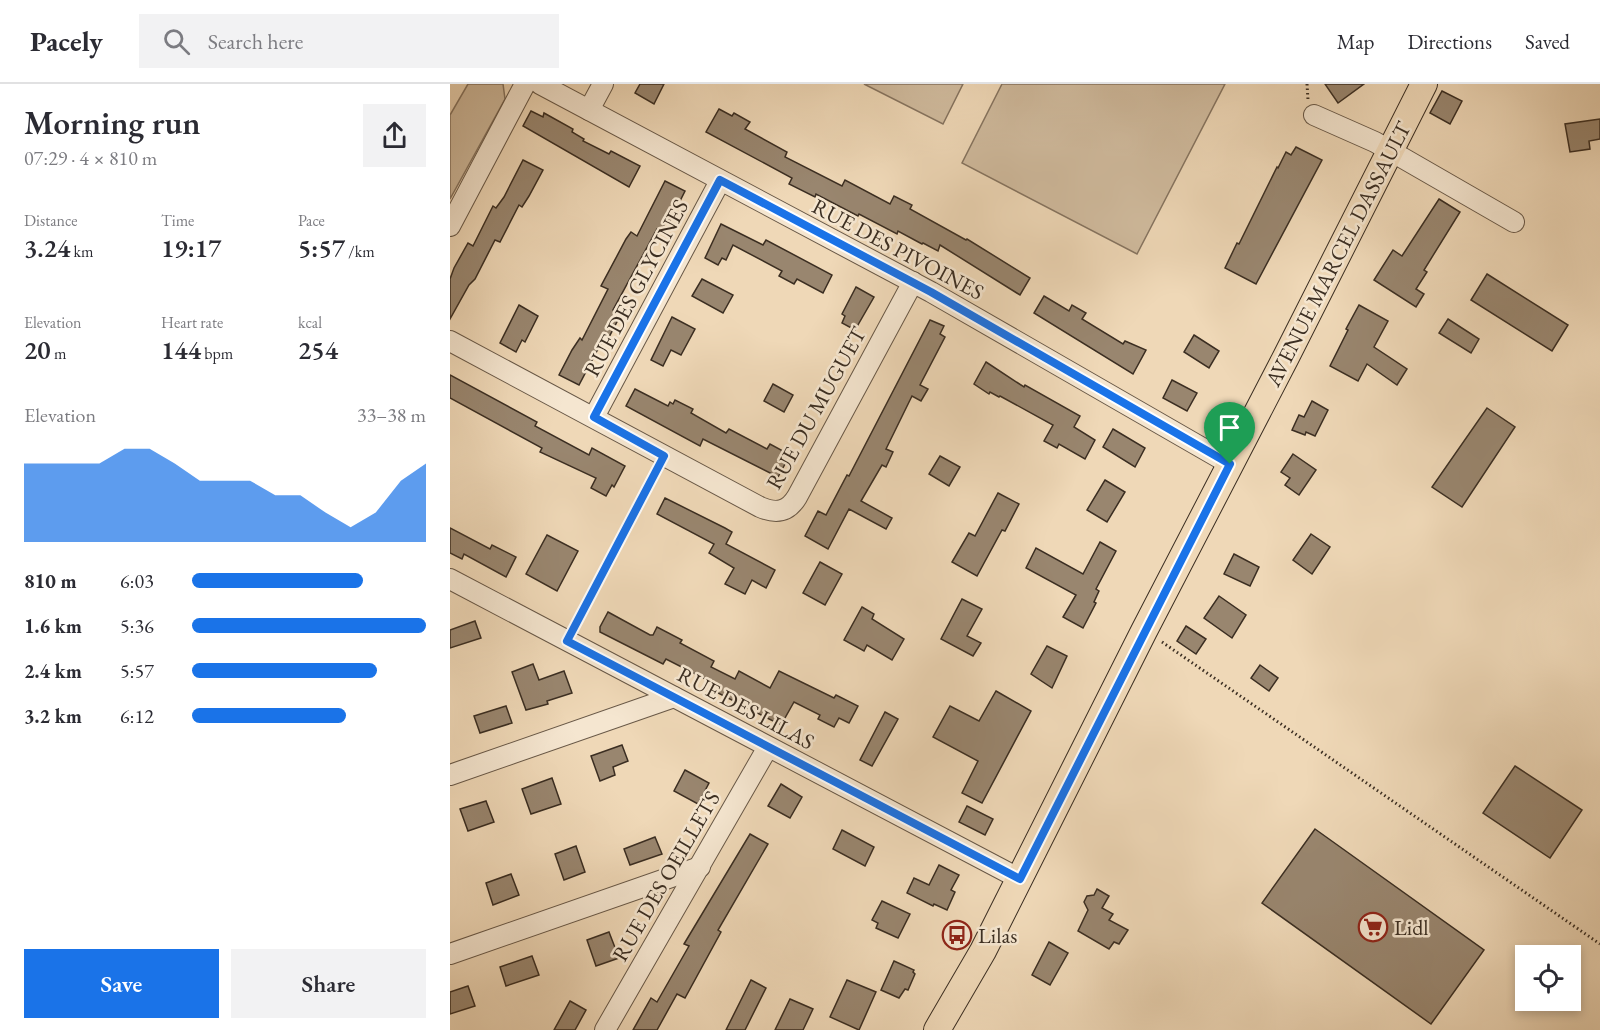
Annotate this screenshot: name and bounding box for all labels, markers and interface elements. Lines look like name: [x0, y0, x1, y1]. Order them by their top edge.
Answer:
search box: [139, 14, 559, 68]
text: Pacely: [30, 23, 103, 59]
icon: search: [160, 25, 193, 58]
text: Search here: [208, 27, 303, 56]
text: Map: [1337, 28, 1374, 55]
text: Directions: [1407, 28, 1492, 55]
text: Saved: [1525, 28, 1570, 55]
text: Morning run: [24, 101, 201, 144]
button: share: [363, 104, 426, 167]
street label: AVENUE MARCEL DASSAULT: [1258, 116, 1418, 392]
text: 07:29 · 4 × 810 m: [24, 145, 157, 171]
street label: RUE DES PIVOINES: [807, 192, 989, 306]
street label: RUE DES GLYCINES: [577, 194, 695, 382]
text: Distance: [24, 210, 77, 231]
text: Time: [161, 210, 194, 231]
text: Pace: [298, 210, 325, 231]
text: 3.24: [24, 231, 70, 265]
text: 19:17: [161, 231, 221, 265]
text: 5:57: [298, 231, 345, 265]
text: km: [70, 241, 93, 262]
text: /km: [345, 241, 375, 262]
text: Elevation: [24, 312, 82, 333]
text: Heart rate: [161, 312, 223, 333]
text: kcal: [298, 312, 322, 333]
street label: RUE DU MUGUET: [759, 321, 873, 494]
text: 20: [24, 333, 51, 367]
text: 144: [161, 333, 201, 367]
text: 254: [298, 333, 338, 367]
text: m: [51, 343, 66, 364]
text: bpm: [201, 343, 233, 364]
text: Elevation: [24, 402, 96, 428]
text: 33–38 m: [357, 402, 426, 428]
pin: [1204, 402, 1255, 464]
icon: arrive: [1213, 411, 1246, 444]
text: 810 m: [24, 568, 77, 594]
text: 6:03: [120, 568, 154, 594]
text: 1.6 km: [24, 613, 82, 639]
text: 5:36: [120, 613, 154, 639]
text: 2.4 km: [24, 658, 82, 684]
text: 5:57: [120, 658, 154, 684]
street label: RUE DES LILAS: [673, 660, 819, 756]
text: 3.2 km: [24, 703, 82, 729]
text: 6:12: [120, 703, 154, 729]
street label: RUE DES OEILLETS: [605, 786, 727, 966]
supermarket icon: Lidl: [1357, 911, 1389, 943]
place label: Lidl: [1394, 913, 1429, 942]
bus stop icon: Lilas: [941, 919, 973, 951]
place label: Lilas: [978, 921, 1017, 950]
map controls: [1515, 945, 1581, 1011]
button: locate: [1515, 945, 1581, 1011]
button: Save: [24, 949, 219, 1018]
button: Share: [231, 949, 426, 1018]

